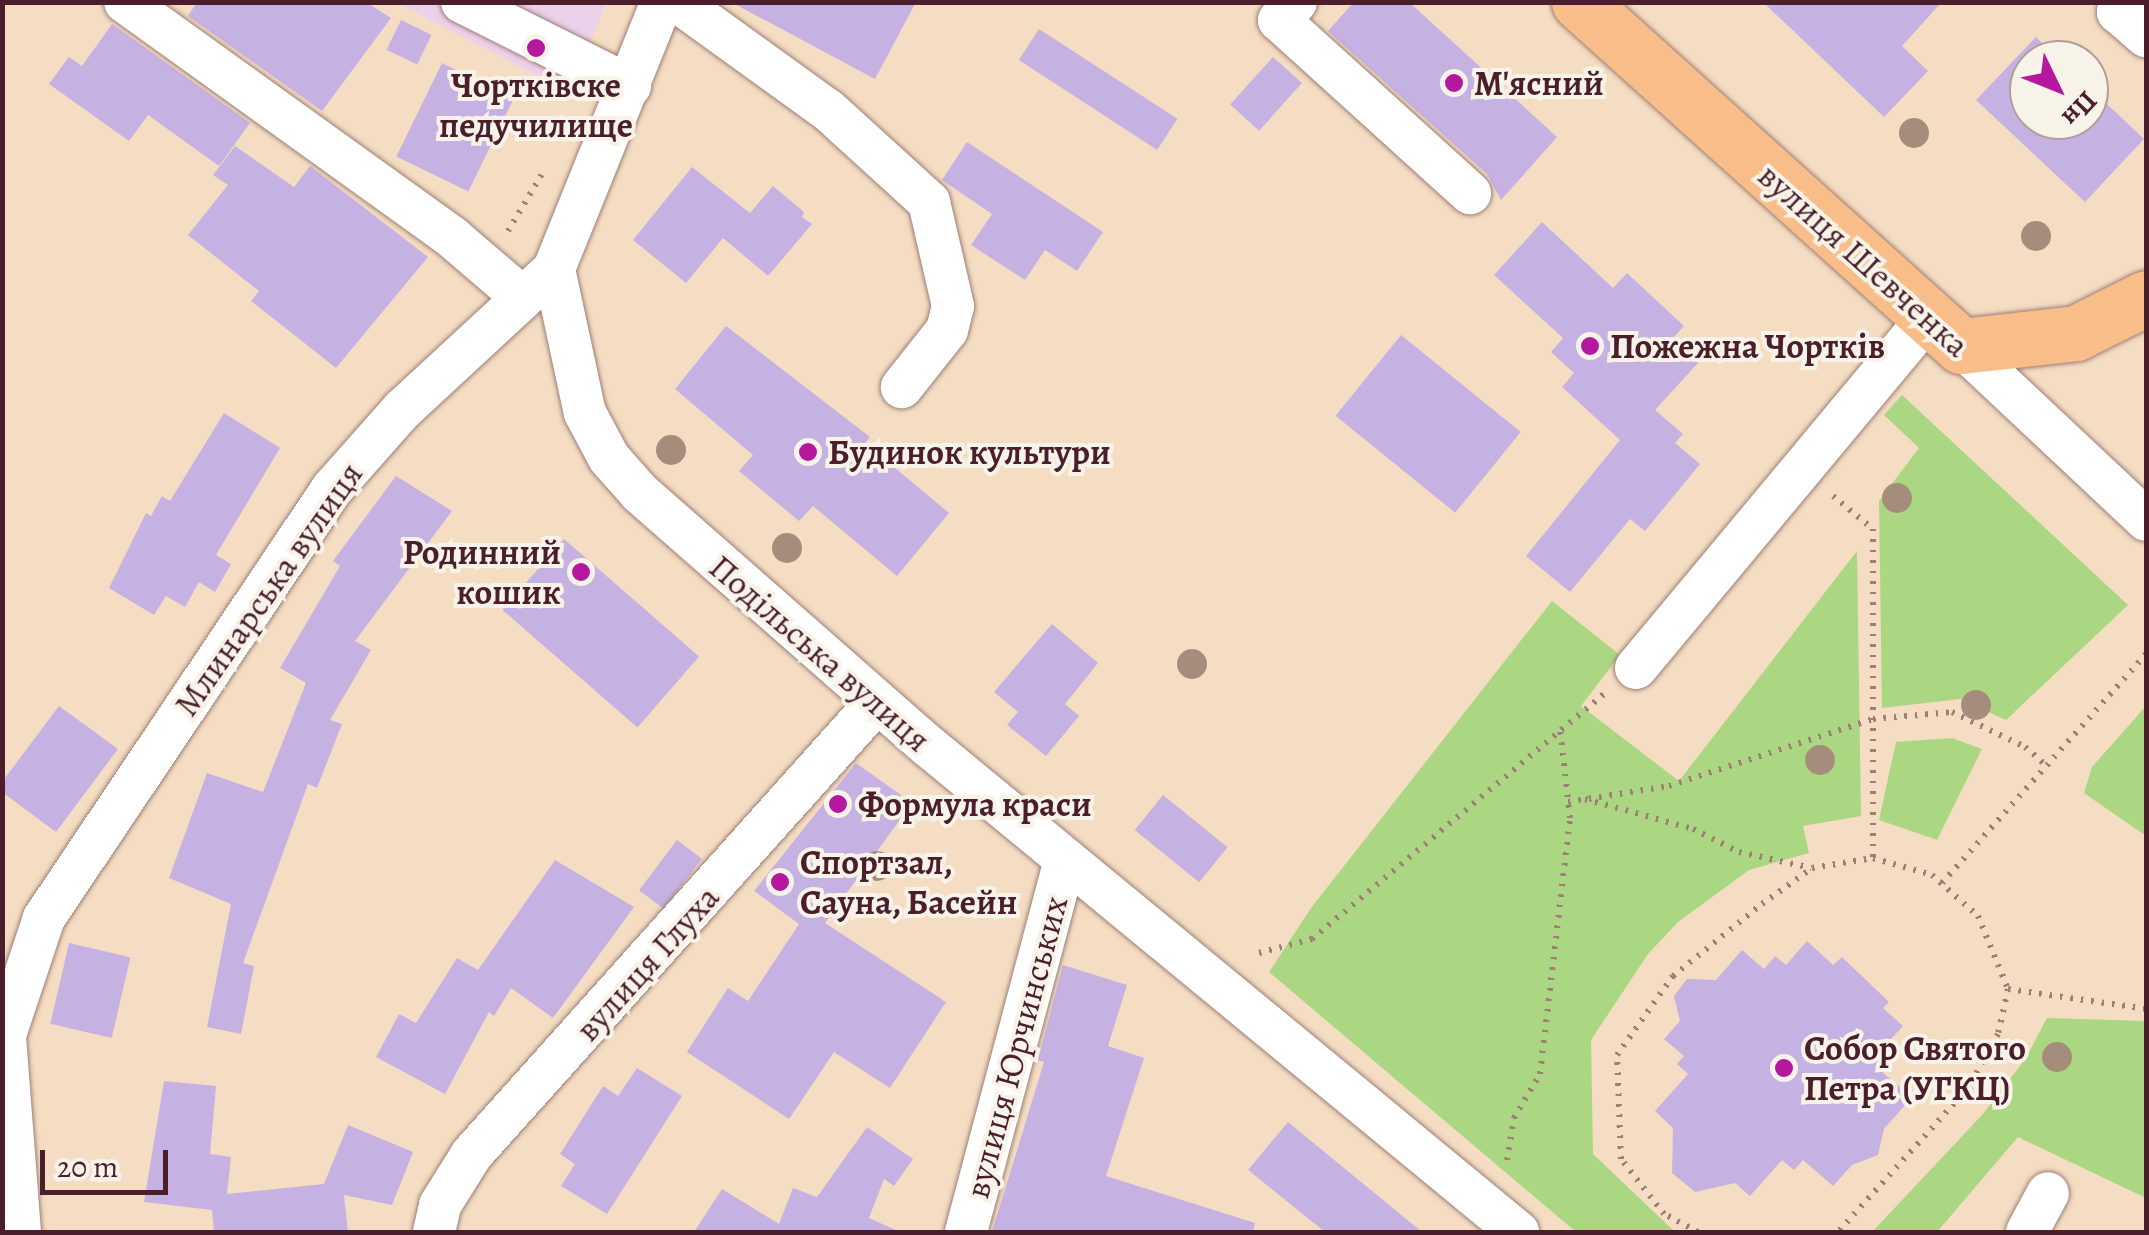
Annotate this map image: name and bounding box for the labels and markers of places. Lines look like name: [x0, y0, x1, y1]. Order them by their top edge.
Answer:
marker: Чортківске педучилище: [525, 37, 547, 59]
place label: М'ясний: [1474, 62, 1604, 104]
place label: Чортківске педучилище: [439, 64, 633, 146]
marker: М'ясний: [1443, 72, 1465, 94]
place label: Пожежна Чортків: [1610, 325, 1885, 367]
marker: Пожежна Чортків: [1579, 335, 1601, 357]
place label: Будинок культури: [828, 431, 1111, 473]
marker: Будинок культури: [797, 441, 819, 463]
place label: Родинний кошик: [403, 531, 561, 613]
marker: Родинний кошик: [570, 561, 592, 583]
place label: Формула краси: [858, 783, 1092, 825]
marker: Формула краси: [827, 793, 849, 815]
place label: Спортзал, Сауна, Басейн: [800, 841, 1018, 923]
marker: Спортзал, Сауна, Басейн: [769, 871, 791, 893]
place label: Собор Святого Петра (УГКЦ): [1804, 1027, 2026, 1109]
marker: Собор Святого Петра (УГКЦ): [1773, 1057, 1795, 1079]

